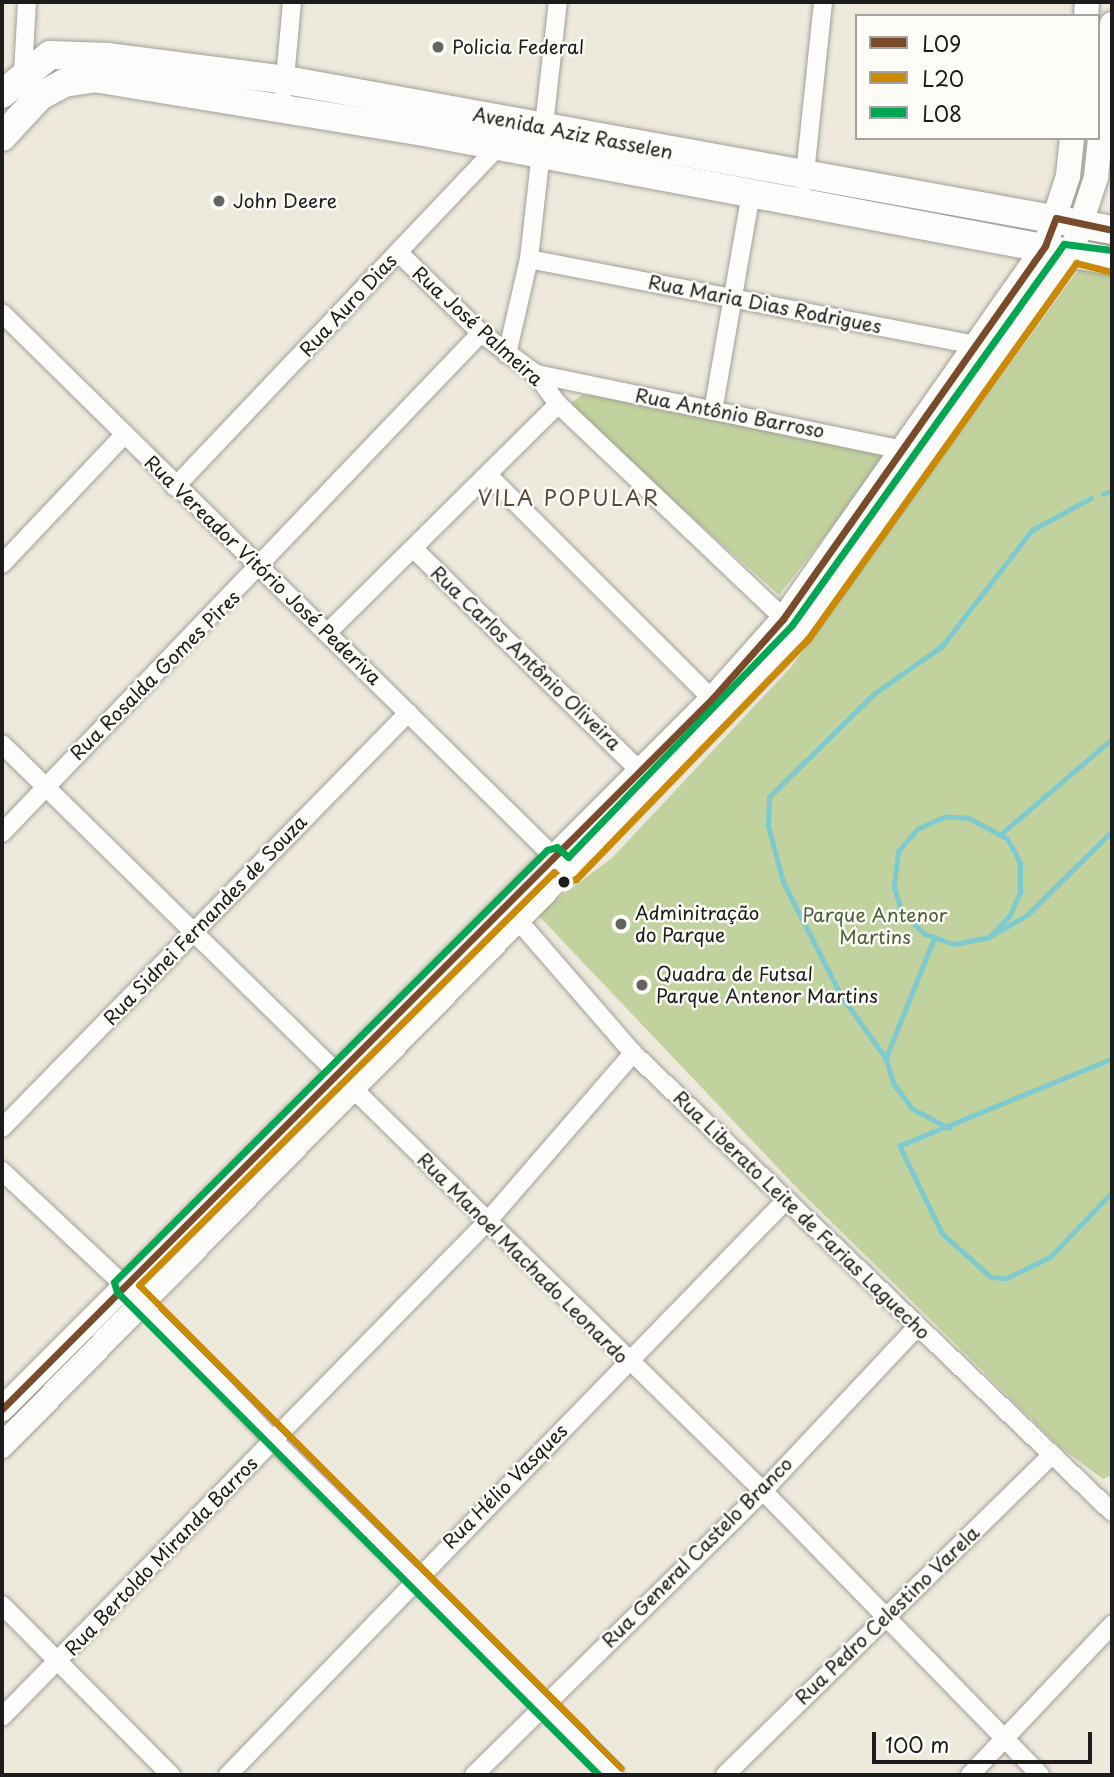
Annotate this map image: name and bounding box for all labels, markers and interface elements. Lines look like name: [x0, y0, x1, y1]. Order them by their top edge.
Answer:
legend: [855, 14, 1100, 140]
text: L09: [922, 27, 961, 59]
place label: Policia Federal: [452, 36, 584, 58]
marker: Policia Federal: [430, 39, 446, 55]
text: L20: [922, 62, 964, 94]
text: L08: [922, 97, 962, 129]
street label: Avenida Aziz Rasselen: [471, 102, 675, 164]
place label: John Deere: [233, 190, 336, 212]
marker: John Deere: [211, 193, 227, 209]
street label: Rua Auro Dias: [294, 249, 402, 361]
street label: Rua José Palmeira: [408, 261, 548, 391]
street label: Rua Maria Dias Rodrigues: [645, 270, 885, 338]
street label: Rua Antônio Barroso: [633, 383, 827, 443]
street label: Rua Vereador Vitório José Pederiva: [140, 450, 386, 690]
district label: VILA POPULAR: [480, 484, 658, 510]
street label: Rua Carlos Antônio Oliveira: [426, 561, 626, 755]
street label: Rua Rosalda Gomes Pires: [65, 585, 245, 765]
street label: Rua Sidnei Fernandes de Souza: [97, 809, 313, 1031]
unlabelled marker: [557, 875, 571, 889]
place label: Adminitração do Parque: [635, 902, 759, 946]
park label: Parque Antenor Martins: [803, 904, 947, 948]
marker: Adminitração do Parque: [613, 916, 629, 932]
place label: Quadra de Futsal Parque Antenor Martins: [656, 963, 879, 1007]
marker: Quadra de Futsal Parque Antenor Martins: [634, 977, 650, 993]
street label: Rua Liberato Leite de Farias Laguecho: [669, 1086, 935, 1344]
street label: Rua Manoel Machado Leonardo: [413, 1148, 633, 1368]
street label: Rua Hélio Vasques: [438, 1419, 572, 1553]
street label: Rua Bertoldo Miranda Barros: [59, 1451, 263, 1661]
street label: Rua General Castelo Branco: [597, 1452, 797, 1652]
street label: Rua Pedro Celestino Varela: [790, 1521, 984, 1709]
scale bar: [876, 1718, 1096, 1762]
text: 100 m: [885, 1728, 949, 1760]

